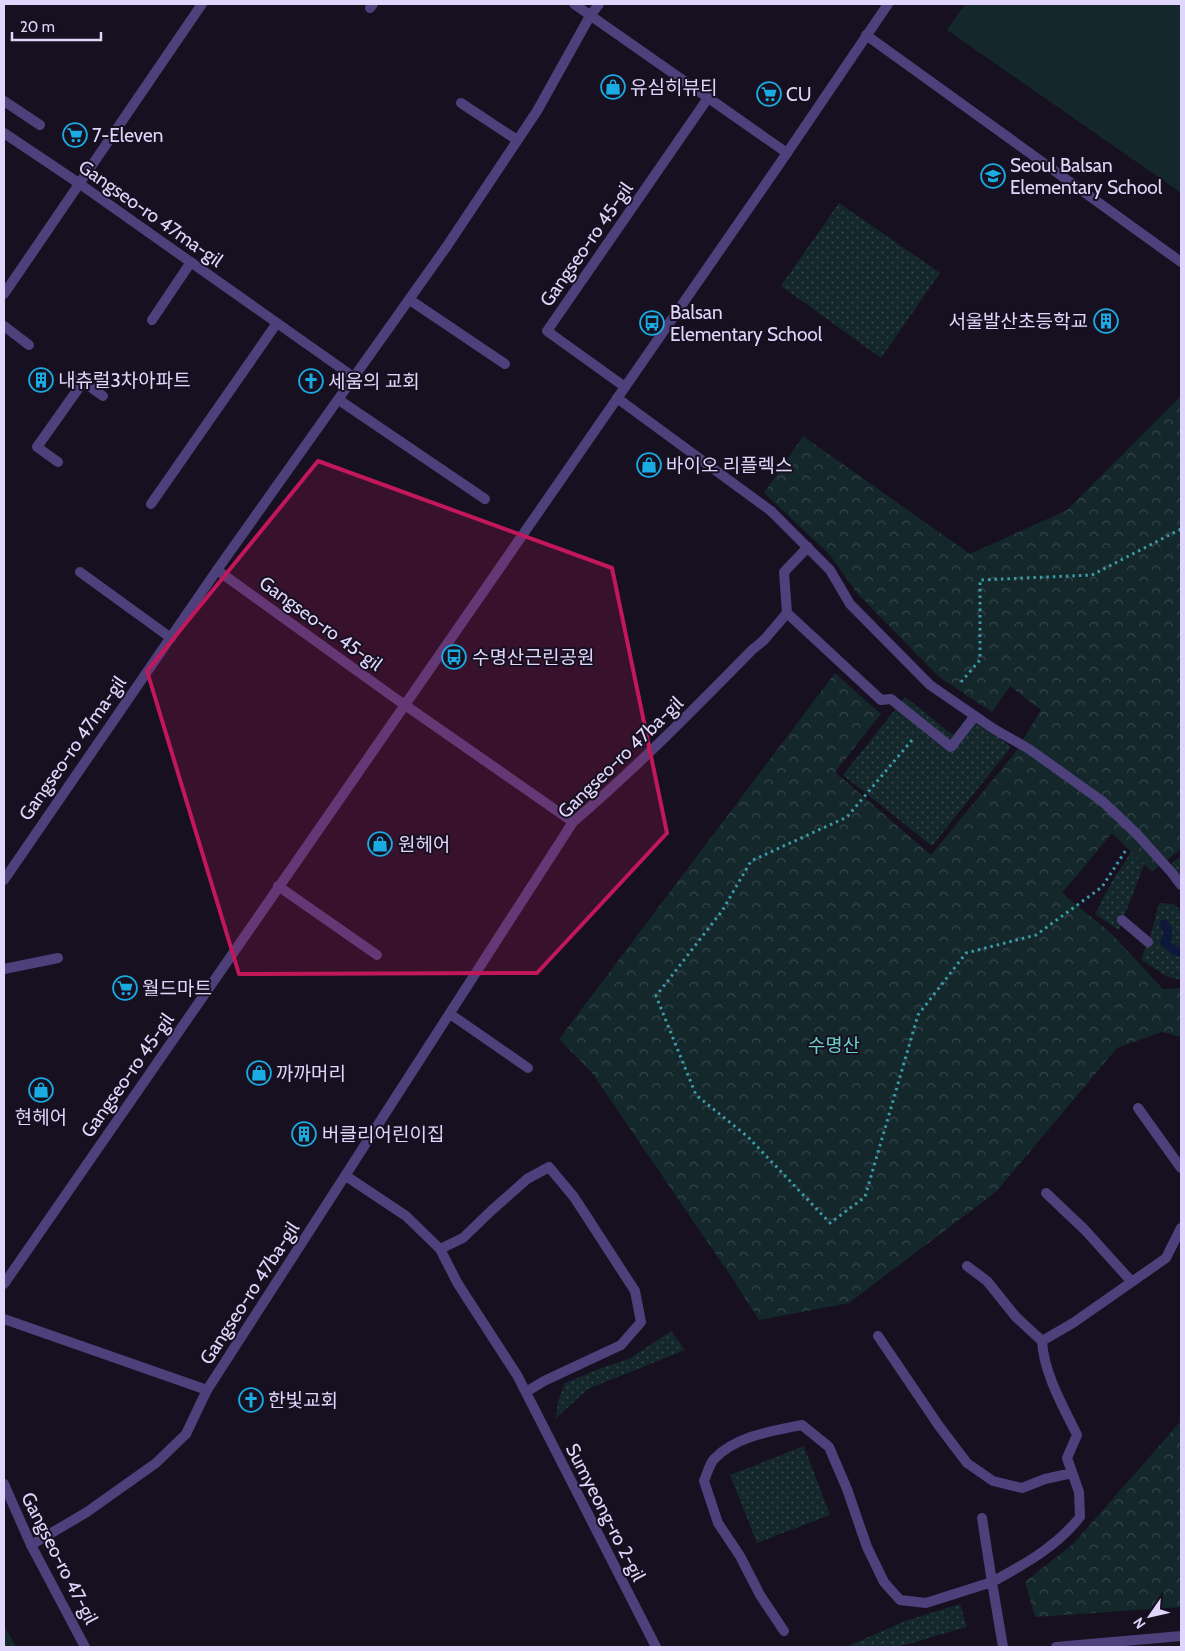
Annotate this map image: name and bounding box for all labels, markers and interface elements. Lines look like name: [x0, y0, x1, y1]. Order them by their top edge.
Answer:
scale bar: [12, 10, 101, 42]
text: 20 m: [20, 18, 55, 36]
shop icon: 유심히뷰티: [600, 74, 626, 100]
place label: 유심히뷰티: [630, 76, 717, 99]
supermarket icon: CU: [756, 81, 782, 107]
place label: CU: [786, 83, 811, 106]
supermarket icon: 7-Eleven: [62, 122, 88, 148]
place label: 7-Eleven: [92, 124, 163, 147]
place label: Seoul Balsan Elementary School: [1010, 154, 1163, 199]
street label: Gangseo-ro 47ma-gil: [74, 155, 228, 272]
school or university icon: Seoul Balsan Elementary School: [980, 163, 1006, 189]
street label: Gangseo-ro 45-gil: [535, 177, 638, 311]
place label: Balsan Elementary School: [670, 301, 823, 346]
building icon: 서울발산초등학교: [1093, 308, 1119, 334]
bus stop icon: Balsan Elementary School: [639, 310, 665, 336]
place label: 서울발산초등학교: [948, 310, 1088, 333]
building icon: 내츄럴3차아파트: [28, 367, 54, 393]
church icon: 세움의 교회: [298, 368, 324, 394]
place label: 내츄럴3차아파트: [58, 369, 191, 392]
place label: 세움의 교회: [328, 370, 420, 393]
shop icon: 바이오 리플렉스: [636, 452, 662, 478]
place label: 바이오 리플렉스: [666, 454, 793, 477]
street label: Gangseo-ro 45-gil: [255, 571, 387, 676]
bus stop icon: 수명산근린공원: [441, 644, 467, 670]
place label: 수명산근린공원: [472, 646, 594, 669]
street label: Gangseo-ro 47ma-gil: [14, 671, 131, 825]
street label: Gangseo-ro 47ba-gil: [553, 691, 688, 823]
shop icon: 원헤어: [367, 831, 393, 857]
place label: 원헤어: [398, 833, 450, 856]
supermarket icon: 월드마트: [112, 975, 138, 1001]
place label: 월드마트: [142, 977, 212, 1000]
street label: Gangseo-ro 45-gil: [76, 1008, 179, 1142]
park label: 수명산: [808, 1034, 860, 1057]
shop icon: 까까머리: [246, 1060, 272, 1086]
place label: 까까머리: [276, 1062, 346, 1085]
shop icon: 현헤어: [28, 1077, 54, 1103]
place label: 현헤어: [15, 1106, 67, 1129]
building icon: 버클리어린이집: [291, 1121, 317, 1147]
place label: 버클리어린이집: [322, 1123, 444, 1146]
street label: Gangseo-ro 47ba-gil: [195, 1217, 304, 1369]
church icon: 한빛교회: [238, 1387, 264, 1413]
place label: 한빛교회: [268, 1389, 338, 1412]
street label: Sumyeong-ro 2-gil: [561, 1439, 650, 1585]
street label: Gangseo-ro 47-gil: [16, 1488, 103, 1629]
north arrow: [1125, 1591, 1175, 1641]
text: N: [1129, 1614, 1149, 1632]

